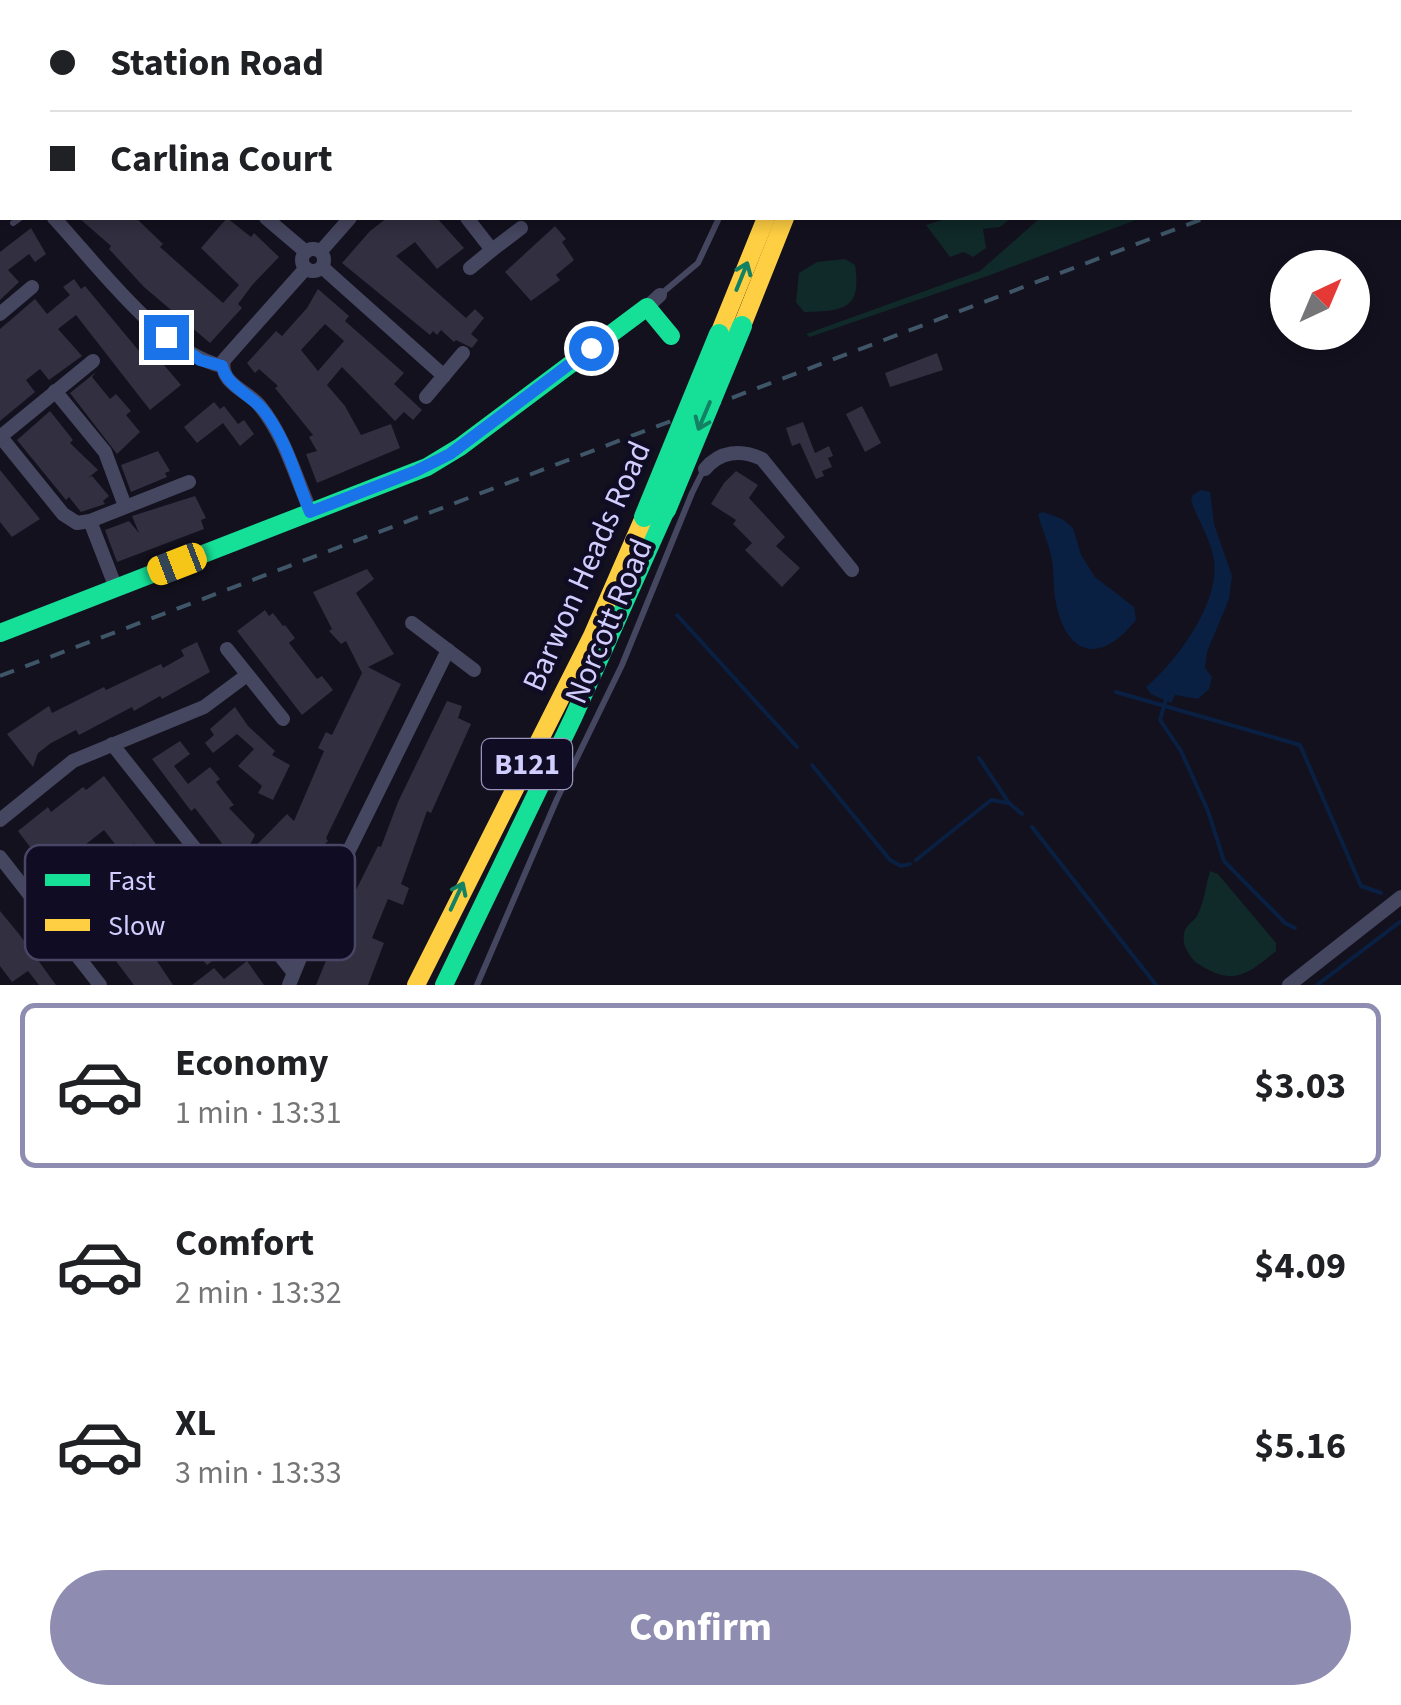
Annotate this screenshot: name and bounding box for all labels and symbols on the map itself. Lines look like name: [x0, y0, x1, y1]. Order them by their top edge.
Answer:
north arrow: [1270, 250, 1370, 350]
one-way arrow: [735, 261, 753, 292]
route end: [144, 315, 189, 360]
route start: [569, 326, 614, 371]
one-way arrow: [694, 400, 712, 431]
street label: Barwon Heads Road: [511, 434, 663, 699]
street label: Norcott Road: [553, 532, 664, 711]
car: [144, 539, 210, 589]
road number: B121: [482, 739, 572, 789]
legend: [25, 845, 355, 960]
text: Fast: [108, 861, 156, 901]
one-way arrow: [448, 882, 467, 912]
text: Slow: [108, 906, 165, 946]

